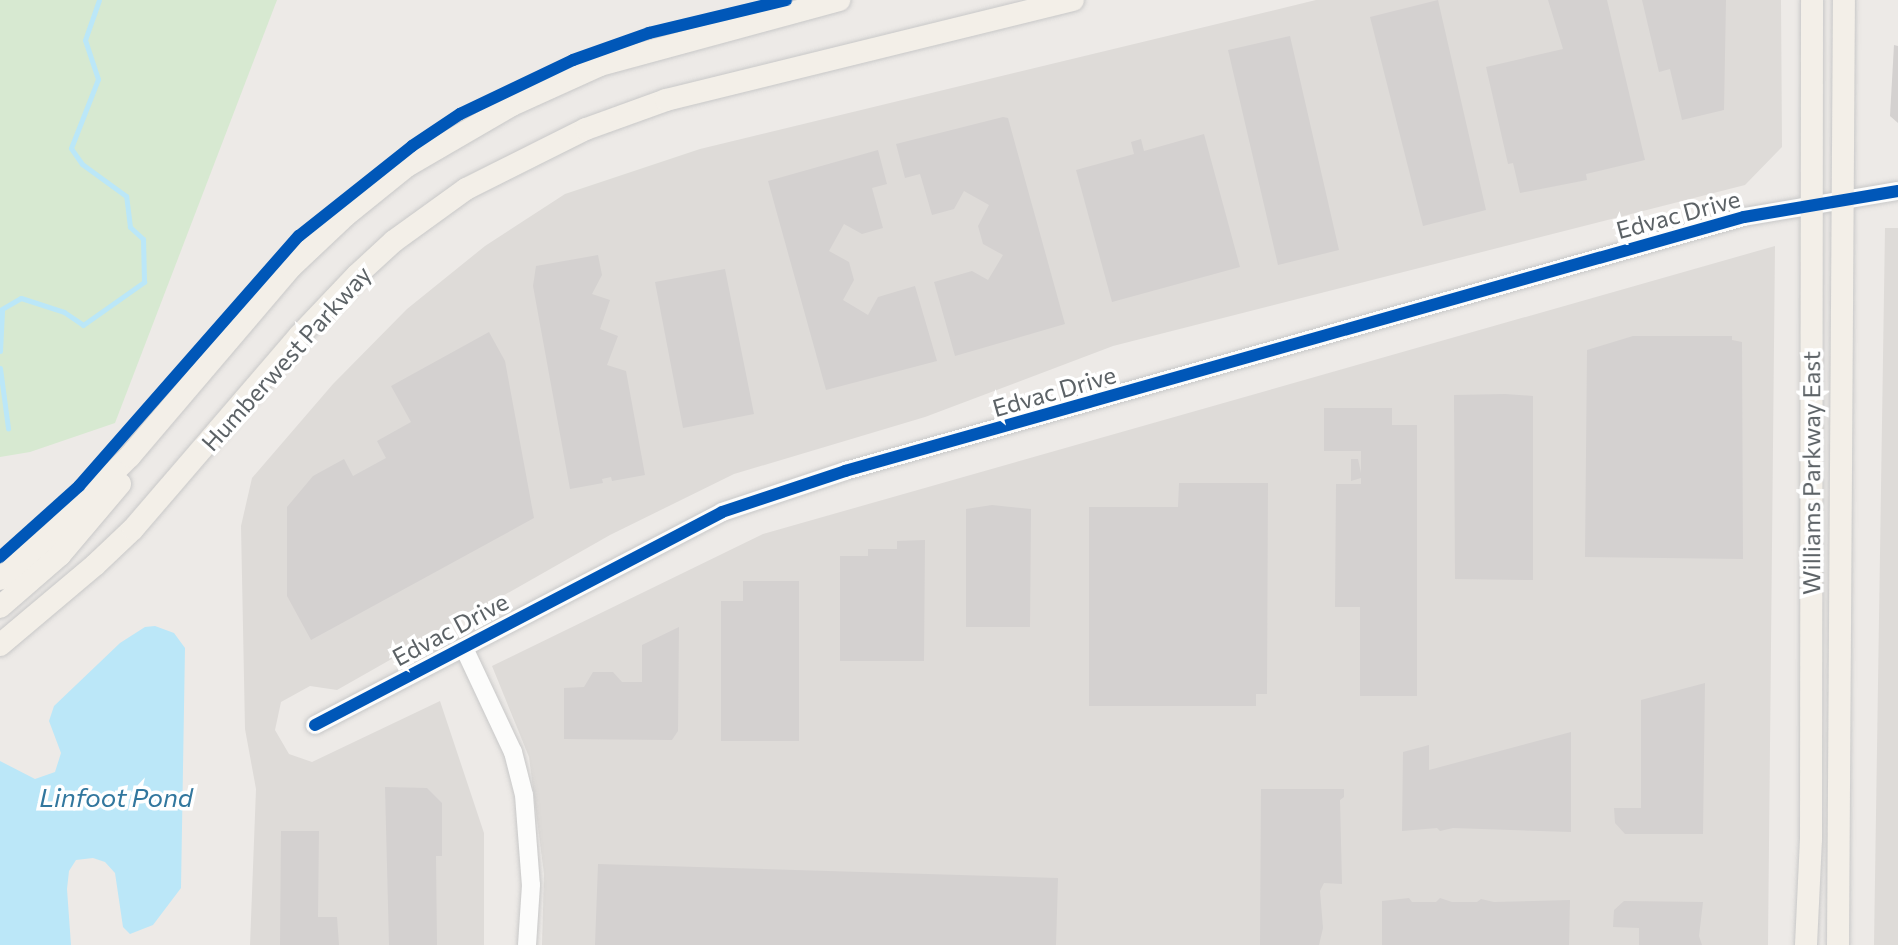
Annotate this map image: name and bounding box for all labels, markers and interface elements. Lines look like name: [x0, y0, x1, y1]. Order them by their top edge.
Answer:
street label: Edvac Drive: [1613, 184, 1743, 244]
street label: Humberwest Parkway: [195, 259, 377, 457]
street label: Williams Parkway East: [1797, 351, 1825, 595]
street label: Edvac Drive: [989, 360, 1119, 422]
street label: Edvac Drive: [387, 586, 513, 672]
water label: Linfoot Pond: [39, 781, 193, 813]

